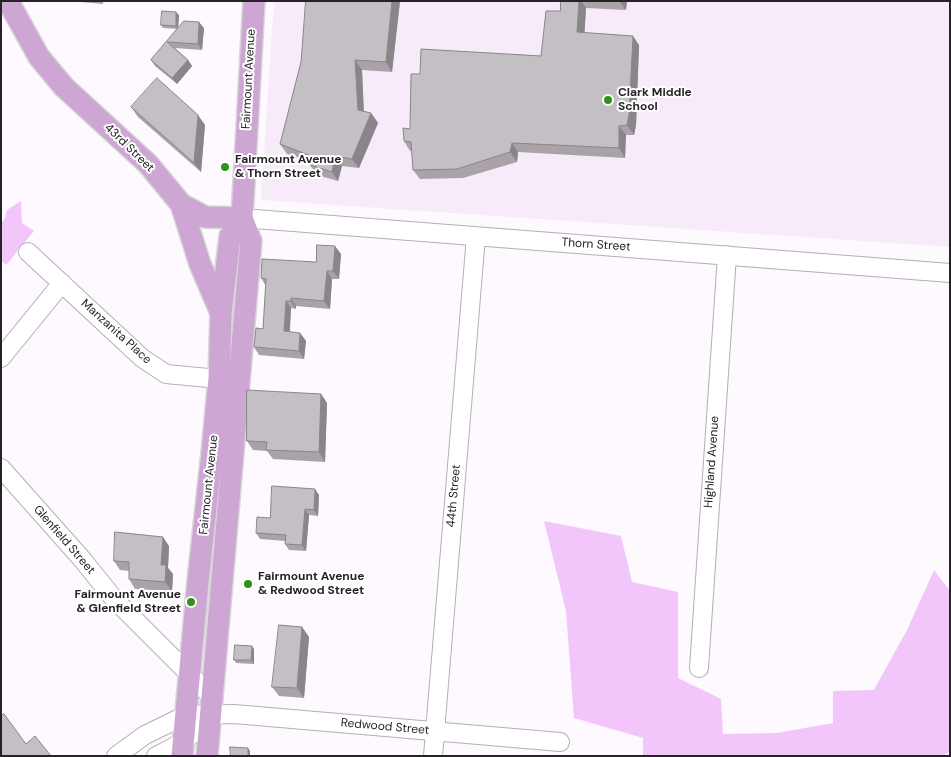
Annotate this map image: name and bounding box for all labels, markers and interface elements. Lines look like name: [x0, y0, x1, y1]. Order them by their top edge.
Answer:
street label: Fairmount Avenue: [239, 29, 259, 129]
place label: Clark Middle School: [618, 86, 692, 114]
marker: Clark Middle School: [602, 94, 614, 106]
street label: 43rd Street: [101, 121, 157, 175]
place label: Fairmount Avenue & Thorn Street: [235, 153, 341, 181]
marker: Fairmount Avenue & Thorn Street: [219, 161, 231, 173]
street label: Thorn Street: [561, 235, 631, 255]
street label: Manzanita Place: [78, 297, 154, 367]
street label: Highland Avenue: [702, 415, 722, 509]
street label: Fairmount Avenue: [197, 434, 221, 536]
street label: 44th Street: [444, 464, 464, 528]
street label: Glenfield Street: [30, 503, 98, 577]
place label: Fairmount Avenue & Redwood Street: [258, 570, 364, 598]
marker: Fairmount Avenue & Redwood Street: [242, 578, 254, 590]
place label: Fairmount Avenue & Glenfield Street: [75, 588, 181, 616]
marker: Fairmount Avenue & Glenfield Street: [185, 596, 197, 608]
street label: Redwood Street: [340, 716, 430, 738]

